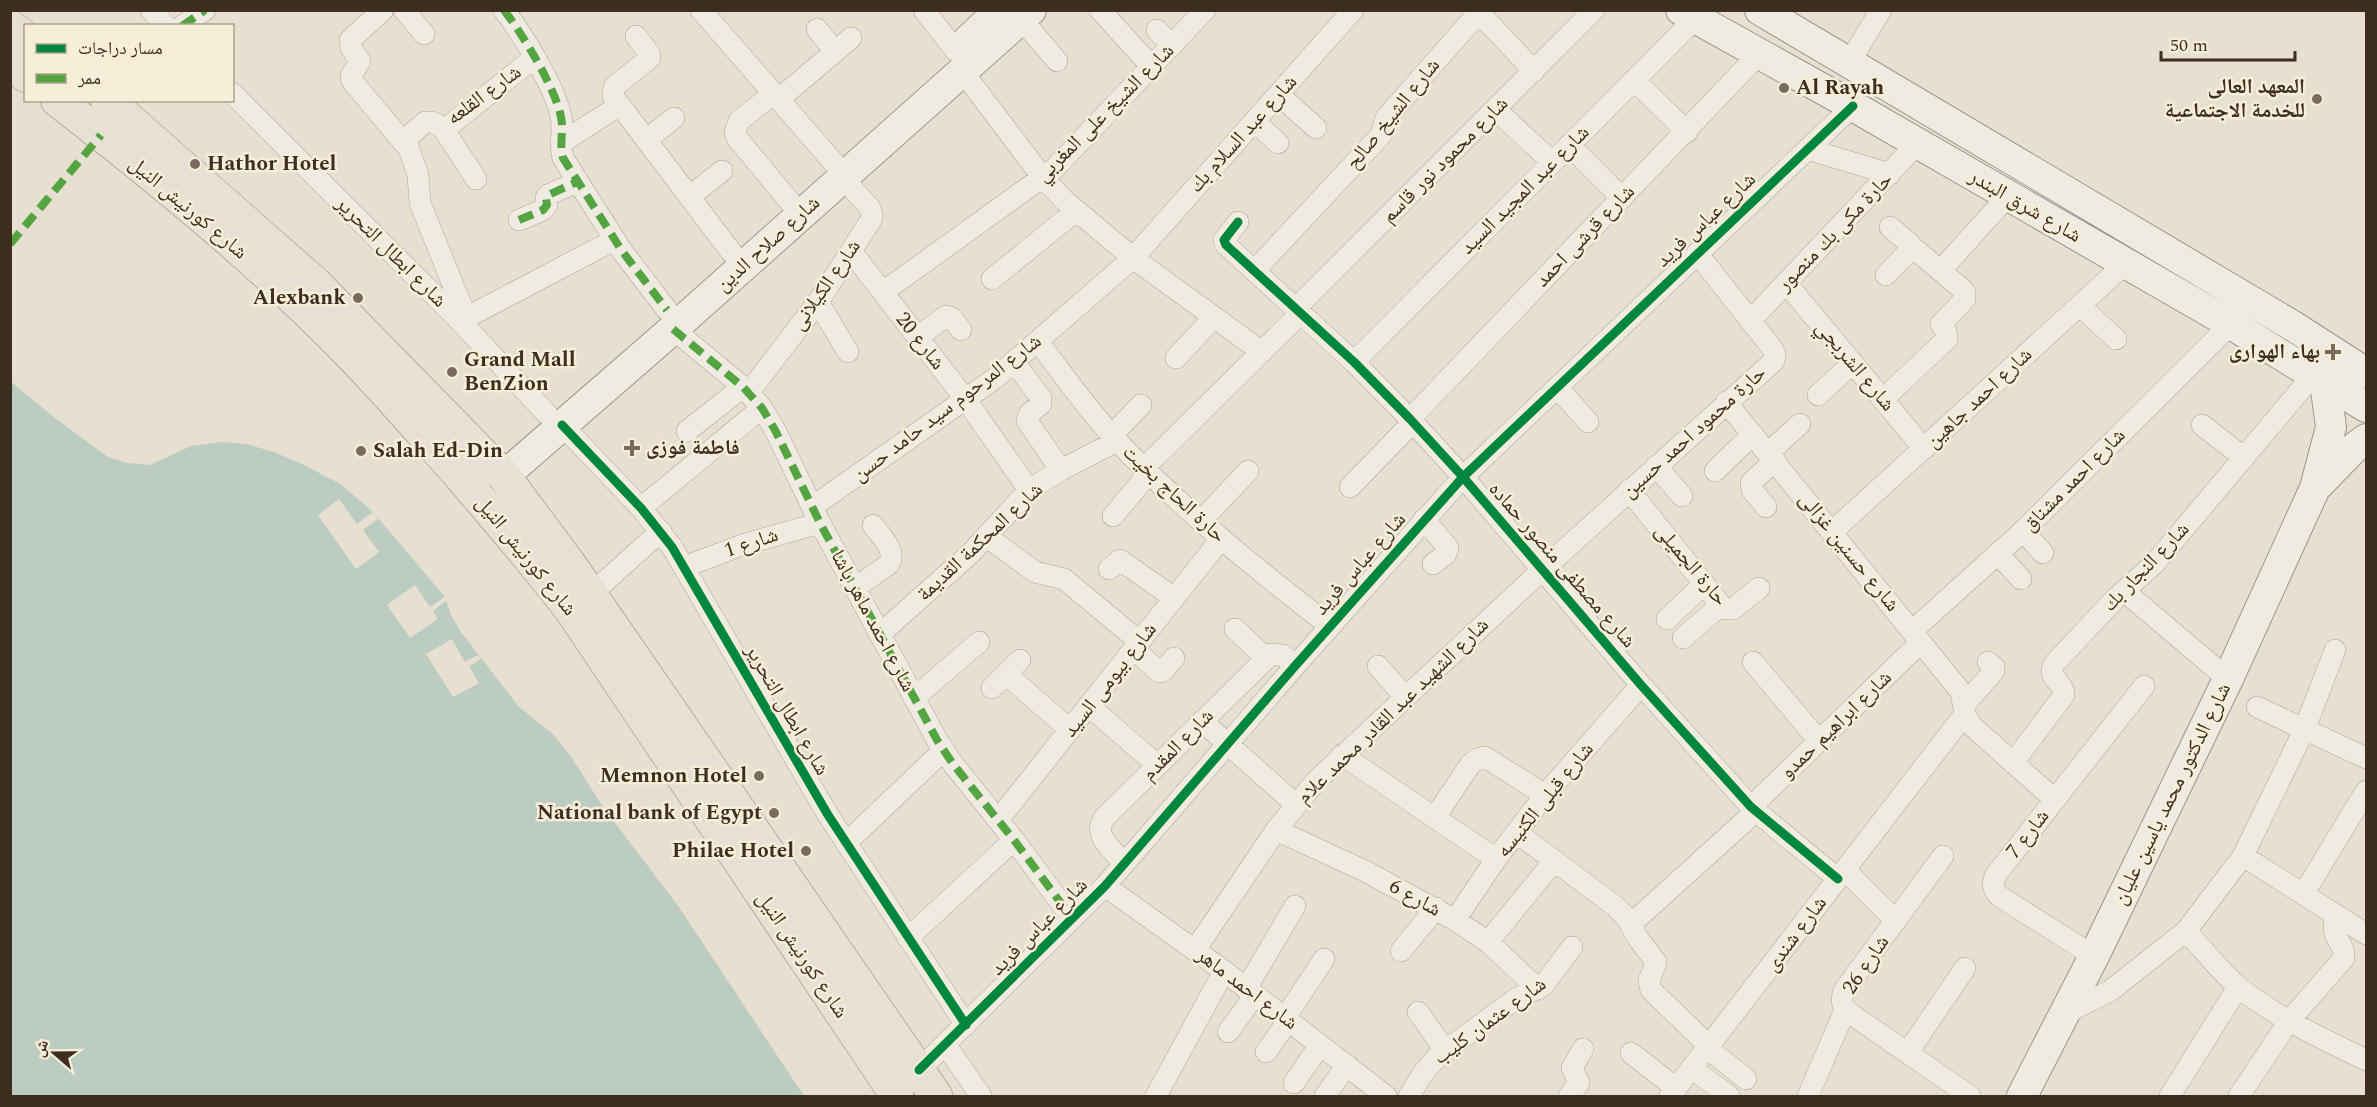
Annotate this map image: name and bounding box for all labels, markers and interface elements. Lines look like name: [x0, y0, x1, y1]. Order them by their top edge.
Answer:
legend: [24, 24, 234, 102]
scale bar: [2161, 24, 2294, 62]
text: 50 m: [2170, 32, 2208, 59]
text: مسار دراجات: [78, 35, 163, 62]
street label: شارع الشيخ على المغربي: [1028, 36, 1182, 190]
street label: شارع الشيخ صالح: [1338, 51, 1448, 177]
street label: شارع القلعه: [440, 57, 528, 133]
text: ممر: [77, 65, 101, 92]
street label: شارع عبد السلام بك: [1181, 68, 1305, 200]
place label: المعهد العالى للخدمة الاجتماعية: [2165, 71, 2305, 127]
place label: Al Rayah: [1796, 72, 1884, 104]
marker: Al Rayah: [1777, 81, 1791, 95]
street label: شارع محمود نور قاسم: [1374, 89, 1516, 231]
marker: المعهد العالى للخدمة الاجتماعية: [2310, 92, 2324, 106]
street label: شارع عبد المجيد السيد: [1453, 118, 1597, 262]
street label: شارع كورنيش النيل: [121, 148, 255, 268]
place label: Hathor Hotel: [207, 148, 337, 180]
marker: Hathor Hotel: [188, 157, 202, 171]
street label: شارع شرق البندر: [1962, 160, 2088, 251]
street label: شارع عباس فريد: [1648, 165, 1764, 275]
street label: حارة مكى بك منصور: [1769, 165, 1901, 300]
street label: شارع قرشى احمد: [1527, 177, 1643, 295]
street label: شارع ابطال التحرير: [327, 188, 454, 315]
street label: شارع صلاح الدين: [708, 188, 828, 300]
street label: شارع الكيلانى: [783, 233, 869, 337]
place label: Alexbank: [253, 282, 346, 314]
marker: Alexbank: [351, 291, 365, 305]
street label: شارع 20: [887, 305, 953, 377]
street label: شارع الشربجي: [1807, 313, 1903, 419]
street label: شارع المرحوم سيد حامد حسن: [845, 326, 1049, 490]
place label: بهاء الهوارى: [2229, 336, 2320, 368]
street label: شارع احمد جاهين: [1918, 340, 2040, 456]
marker: بهاء الهوارى: [2324, 343, 2342, 361]
place label: Grand Mall BenZion: [464, 344, 576, 400]
street label: حارة محمود احمد حسين: [1614, 358, 1774, 506]
marker: Grand Mall BenZion: [445, 365, 459, 379]
street label: شارع احمد مشناق: [2015, 421, 2133, 539]
place label: فاطمة فوزى: [646, 432, 740, 464]
place label: Salah Ed-Din: [373, 435, 503, 467]
street label: حارة الحاج بخيت: [1115, 437, 1233, 551]
marker: فاطمة فوزى: [623, 439, 641, 457]
marker: Salah Ed-Din: [354, 444, 368, 458]
street label: شارع المحكمة القديمة: [909, 475, 1051, 609]
street label: شارع مصطفى منصور حماده: [1480, 475, 1644, 655]
street label: شارع حسنين غزالى: [1790, 485, 1908, 619]
street label: شارع كورنيش النيل: [467, 489, 585, 623]
street label: شارع عباس فريد: [1306, 505, 1414, 623]
street label: شارع النجار بك: [2095, 515, 2197, 619]
street label: حارة الجميلى: [1647, 516, 1735, 614]
street label: شارع 1: [720, 519, 782, 567]
street label: شارع احمد ماهر باشا: [822, 544, 924, 698]
street label: شارع الشهيد عبد القادر محمد علام: [1289, 610, 1497, 812]
street label: شارع بيومى السيد: [1055, 616, 1165, 744]
street label: شارع ابطال التحرير: [736, 637, 838, 782]
street label: شارع ابراهيم حمدو: [1772, 663, 1900, 787]
street label: شارع الدكتور محمد ياسين عليان: [2104, 677, 2240, 911]
street label: شارع المقدم: [1134, 701, 1222, 789]
street label: شارع قبلى الكنيسه: [1488, 735, 1602, 865]
place label: Memnon Hotel: [600, 760, 747, 792]
marker: Memnon Hotel: [752, 769, 766, 783]
place label: National bank of Egypt: [537, 797, 762, 829]
street label: شارع 7: [1998, 802, 2058, 866]
marker: National bank of Egypt: [767, 806, 781, 820]
place label: Philae Hotel: [672, 835, 794, 867]
marker: Philae Hotel: [799, 844, 813, 858]
street label: شارع عباس فريد: [982, 870, 1096, 984]
street label: شارع 6: [1383, 871, 1447, 925]
street label: شارع كورنيش النيل: [748, 885, 856, 1025]
street label: شارع شندى: [1757, 889, 1835, 979]
street label: شارع 26: [1834, 929, 1898, 1001]
street label: شارع احمد ماهر: [1188, 939, 1305, 1038]
street label: شارع عثمان كليب: [1427, 969, 1553, 1073]
north arrow: [24, 1023, 84, 1083]
text: ش: [27, 1036, 55, 1060]

